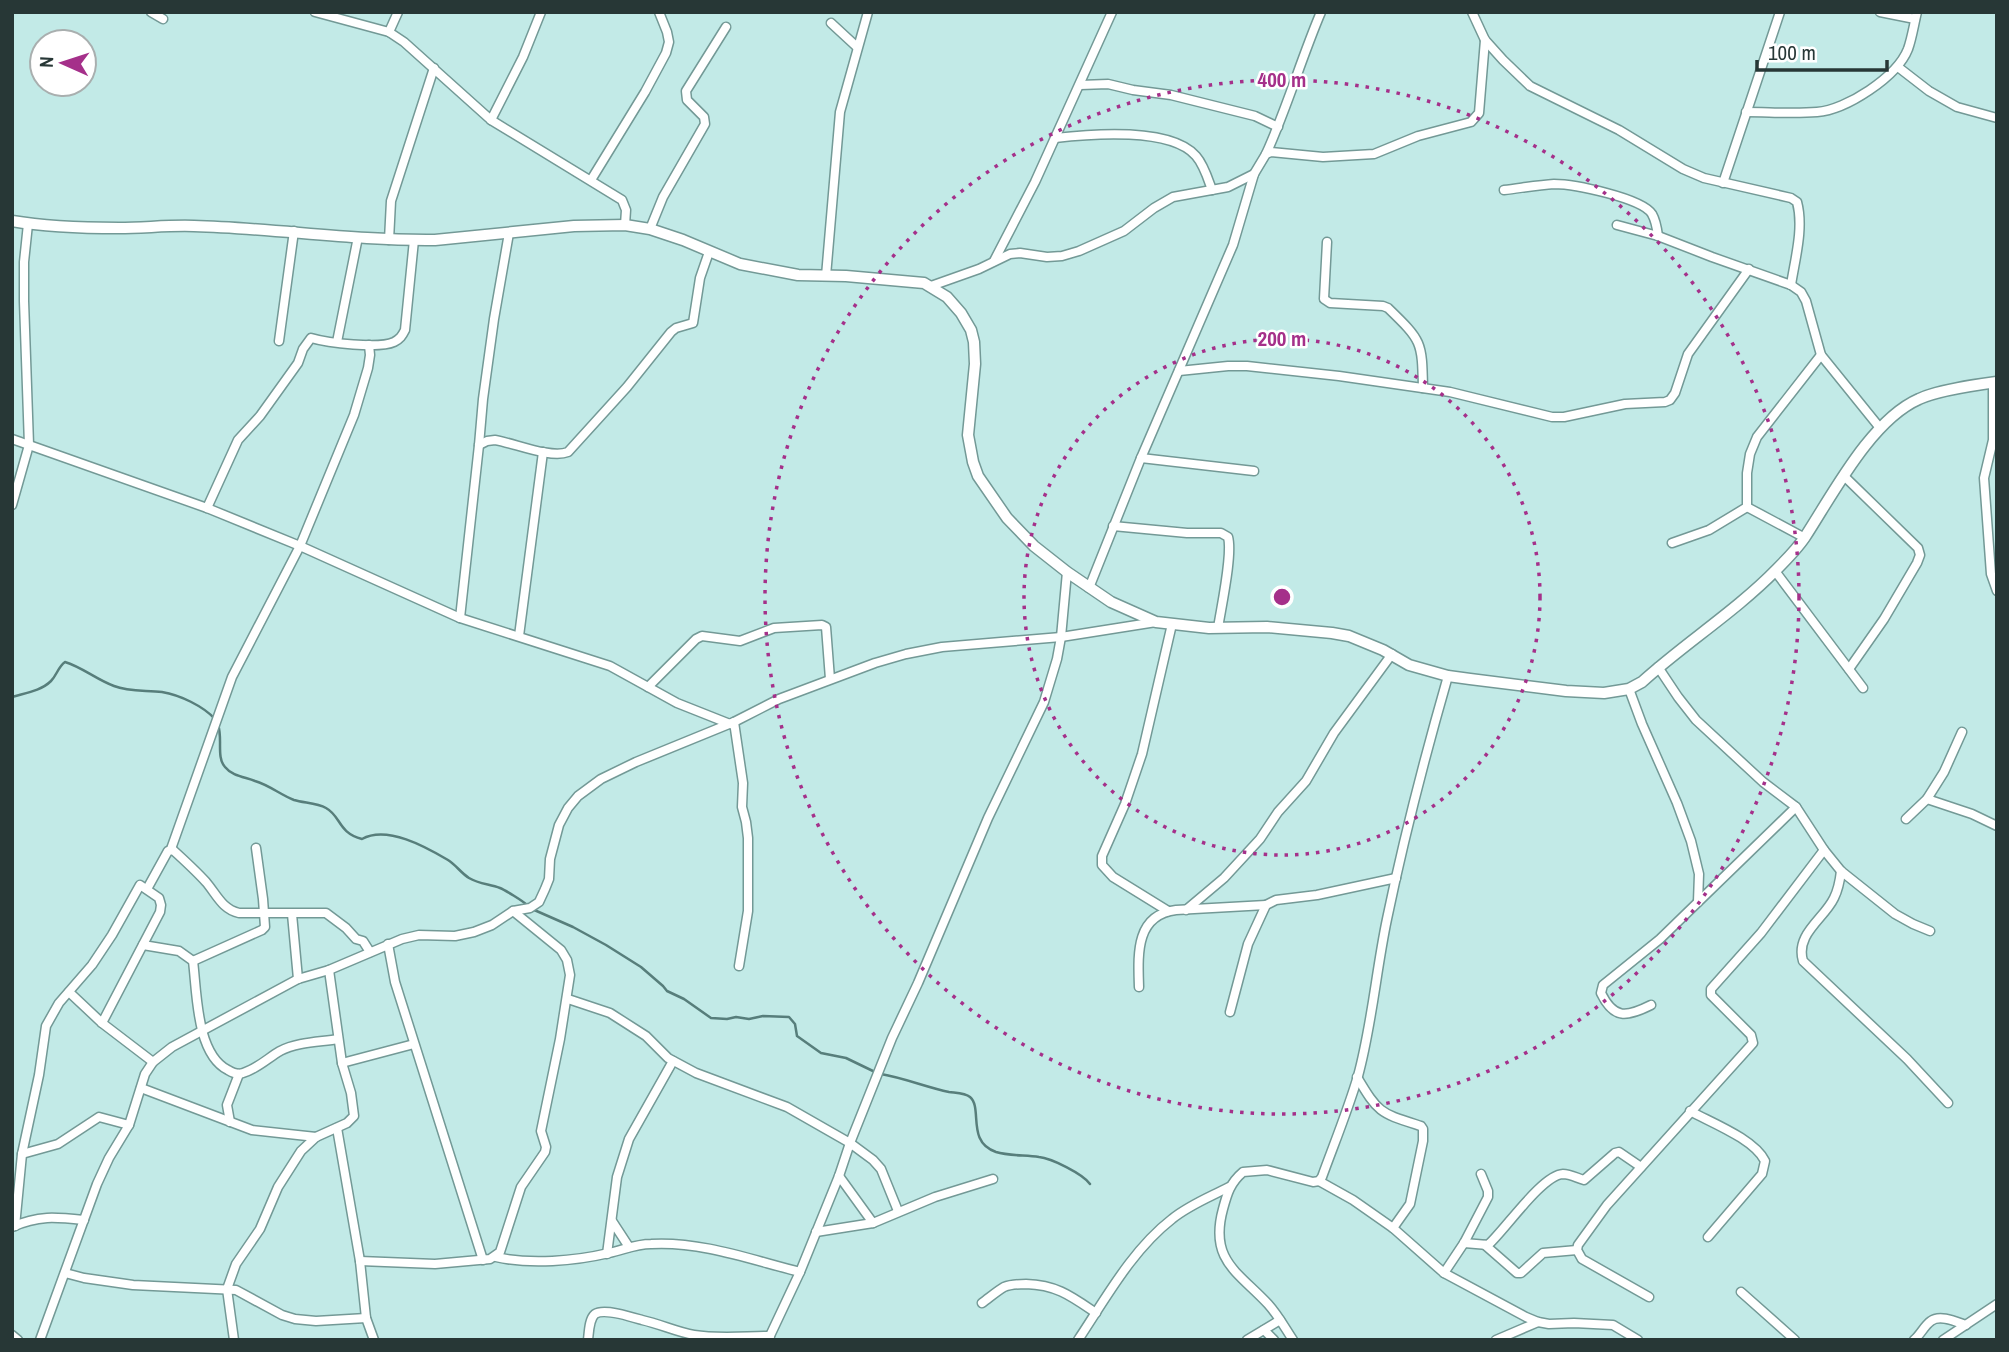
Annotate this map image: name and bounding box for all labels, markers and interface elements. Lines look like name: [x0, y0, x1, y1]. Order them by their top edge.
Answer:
north arrow: [28, 28, 98, 98]
scale bar: [1757, 28, 1886, 72]
text: 100 m: [1768, 38, 1816, 67]
text: N: [33, 56, 59, 68]
text: 400 m: [1258, 65, 1306, 94]
text: 200 m: [1258, 324, 1306, 353]
centre of rings: [1270, 585, 1294, 609]

